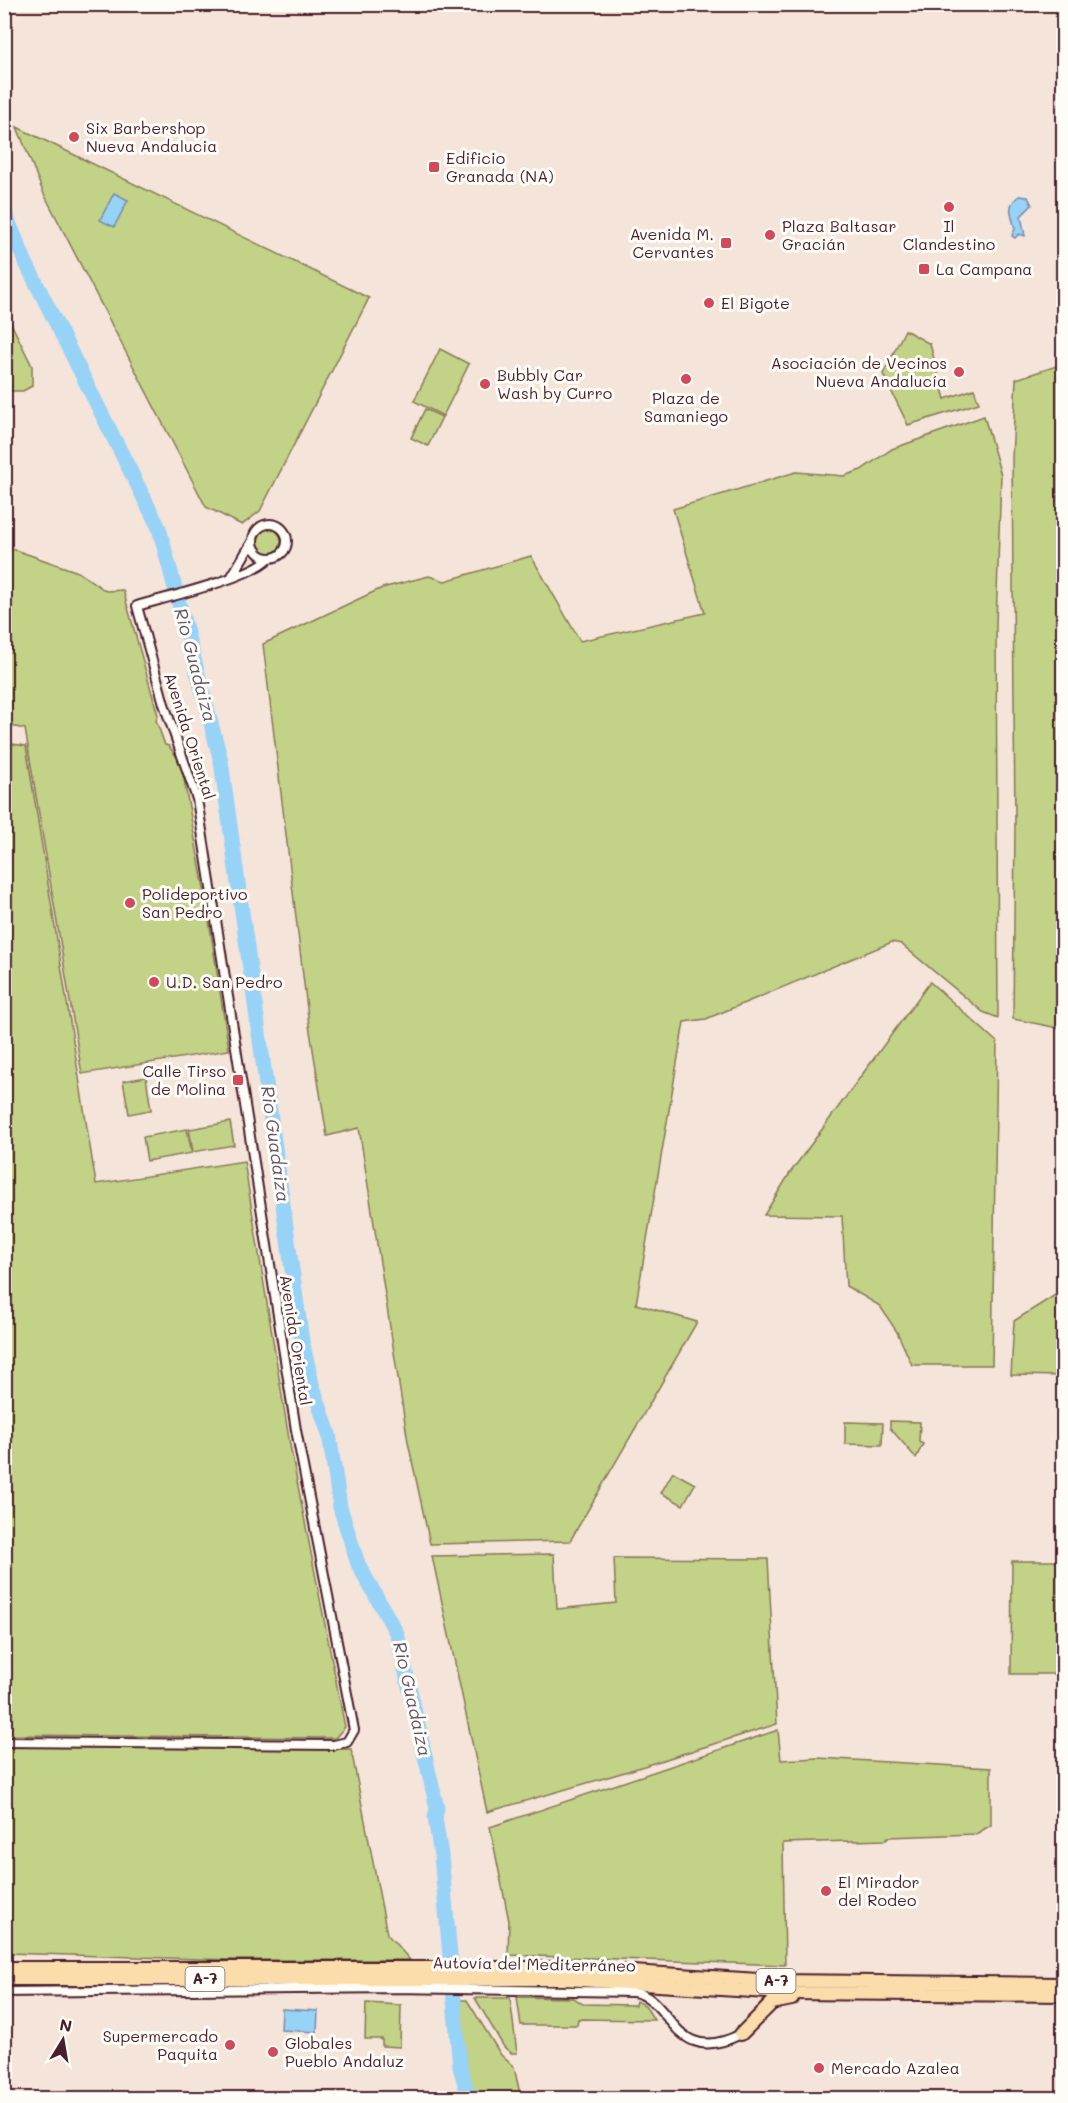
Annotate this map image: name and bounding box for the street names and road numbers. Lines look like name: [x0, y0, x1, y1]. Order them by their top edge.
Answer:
street label: Avenida Oriental: [160, 670, 221, 802]
street label: Avenida Oriental: [276, 1273, 317, 1407]
street label: Autovía del Mediterráneo: [432, 1951, 636, 1976]
road number: A-7: [186, 1967, 224, 1991]
road number: A-7: [756, 1969, 796, 1993]

